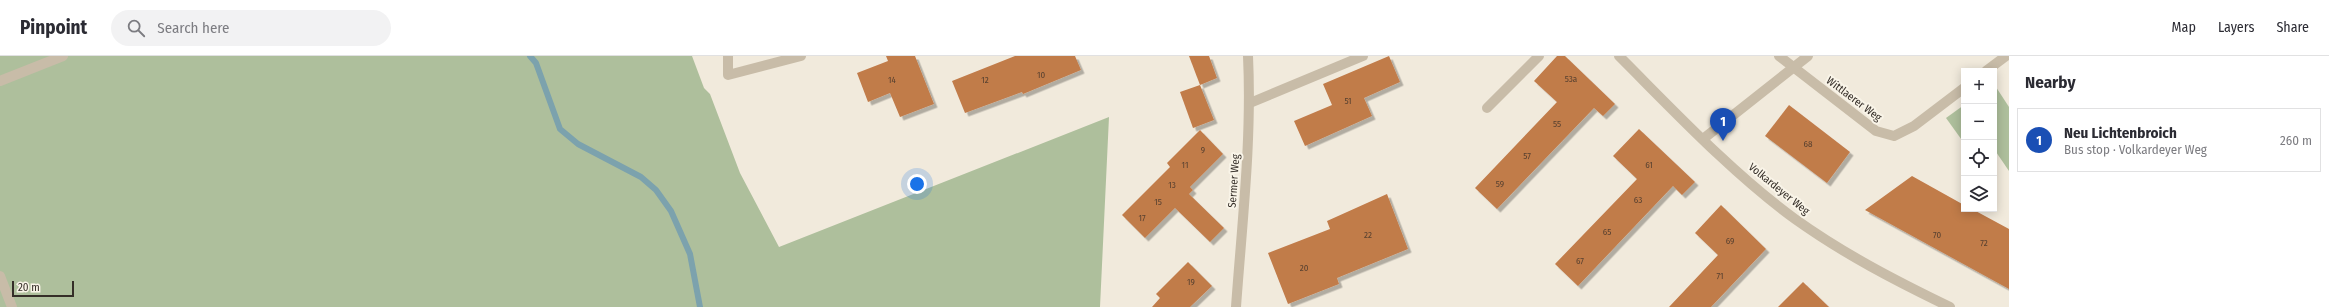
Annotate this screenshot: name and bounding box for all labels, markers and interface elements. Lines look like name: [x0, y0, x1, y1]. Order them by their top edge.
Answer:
search box: [111, 10, 391, 46]
text: Pinpoint: [20, 16, 87, 39]
icon: search: [125, 17, 147, 39]
text: Search here: [157, 19, 230, 37]
text: Map: [2172, 19, 2196, 36]
text: Layers: [2218, 19, 2254, 36]
text: Share: [2276, 19, 2309, 36]
map controls: [1961, 68, 1997, 212]
button: +: [1961, 68, 1997, 104]
house number: 10: [1037, 70, 1045, 80]
text: Nearby: [2025, 72, 2076, 93]
house number: 53a: [1565, 74, 1578, 84]
street label: Wittlaerer Weg: [1824, 74, 1885, 125]
house number: 14: [888, 75, 897, 85]
house number: 12: [981, 75, 989, 85]
house number: 51: [1344, 96, 1352, 106]
button: −: [1961, 104, 1997, 140]
pin: 1: [1710, 108, 1736, 141]
house number: 55: [1553, 119, 1561, 129]
text: Neu Lichtenbroich: [2064, 124, 2177, 142]
text: 1: [2036, 133, 2042, 148]
text: 260 m: [2280, 133, 2312, 148]
house number: 68: [1804, 139, 1813, 149]
button: locate: [1961, 140, 1997, 176]
text: Bus stop · Volkardeyer Weg: [2064, 142, 2207, 157]
house number: 9: [1201, 145, 1205, 155]
house number: 57: [1523, 151, 1531, 161]
street label: Sermer Weg: [1226, 153, 1242, 208]
house number: 11: [1182, 160, 1188, 170]
house number: 61: [1645, 160, 1653, 170]
street label: Volkardeyer Weg: [1746, 160, 1813, 218]
your location: [907, 174, 927, 194]
button: layers: [1961, 176, 1997, 212]
house number: 59: [1496, 179, 1504, 189]
house number: 13: [1168, 180, 1176, 190]
house number: 63: [1634, 195, 1642, 205]
house number: 15: [1154, 197, 1162, 207]
house number: 17: [1138, 213, 1146, 223]
house number: 65: [1603, 227, 1611, 237]
house number: 22: [1364, 230, 1372, 240]
house number: 70: [1933, 230, 1941, 240]
house number: 69: [1726, 236, 1734, 246]
house number: 72: [1980, 238, 1988, 248]
house number: 67: [1576, 256, 1584, 266]
house number: 20: [1300, 263, 1309, 273]
house number: 71: [1716, 271, 1724, 281]
house number: 19: [1187, 277, 1195, 287]
scale bar: [12, 279, 74, 298]
text: 20 m: [18, 281, 40, 294]

